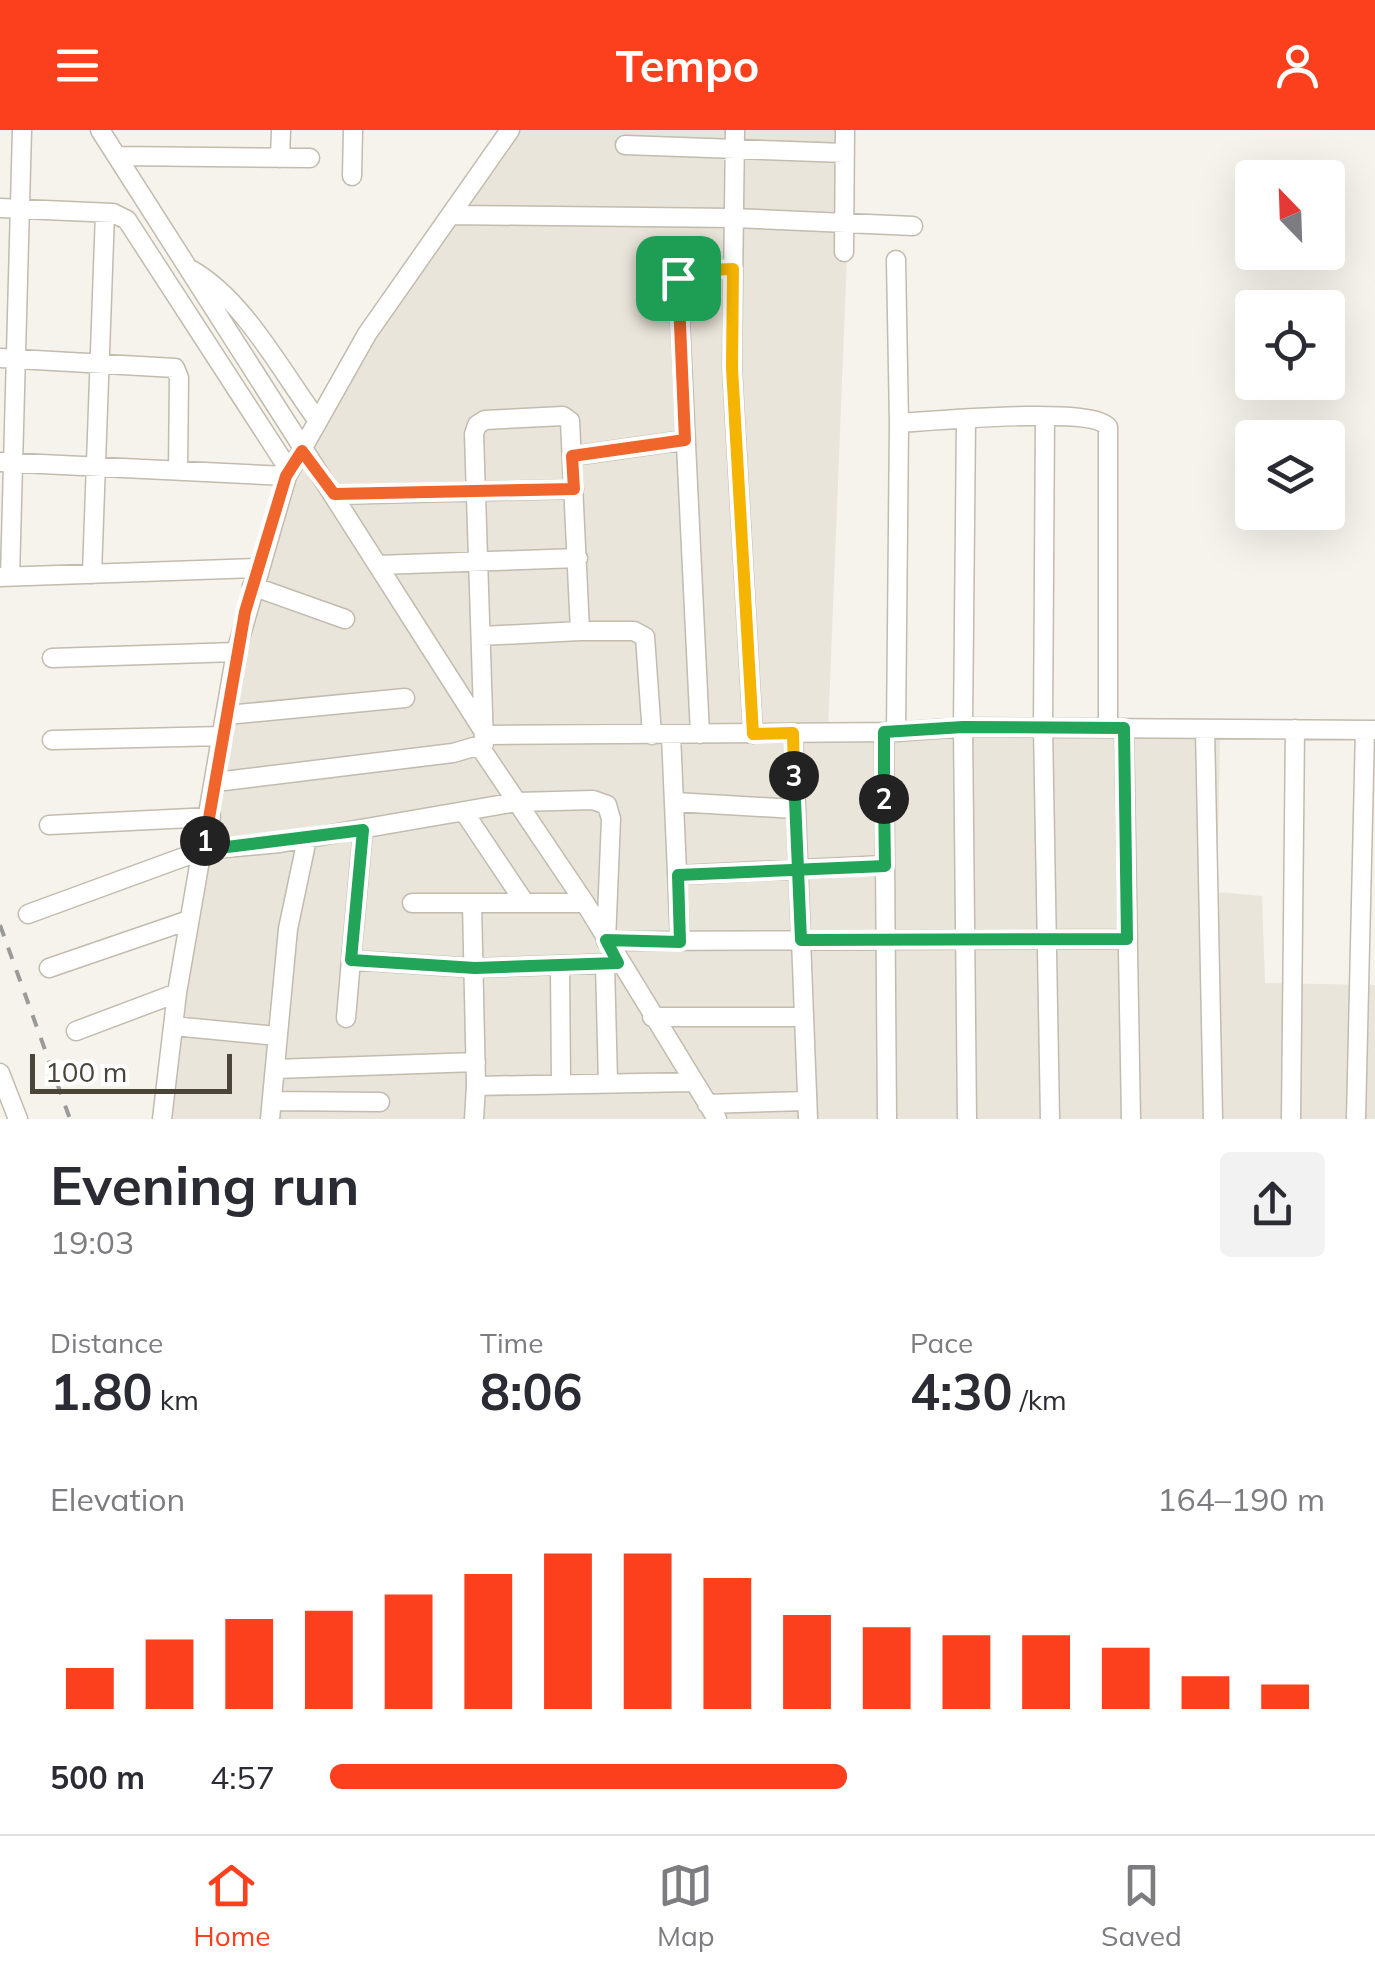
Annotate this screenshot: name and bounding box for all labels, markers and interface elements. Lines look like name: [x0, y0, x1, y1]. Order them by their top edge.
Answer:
text: Tempo: [615, 37, 760, 93]
icon: menu: [50, 38, 105, 93]
icon: person: [1270, 38, 1325, 93]
north arrow: [1235, 160, 1345, 270]
map controls: [1235, 160, 1345, 530]
pin: [636, 236, 721, 321]
icon: arrive: [651, 251, 706, 306]
button: locate: [1235, 290, 1345, 400]
button: layers: [1235, 420, 1345, 530]
pin: 3: [769, 751, 819, 801]
text: 3: [786, 758, 802, 793]
pin: 2: [859, 774, 909, 824]
text: 2: [876, 781, 892, 816]
pin: 1: [180, 816, 230, 866]
text: 1: [197, 823, 213, 858]
scale bar: [30, 1049, 232, 1094]
text: 100 m: [45, 1054, 127, 1089]
text: Evening run: [50, 1150, 359, 1219]
button: share: [1220, 1152, 1325, 1257]
text: 19:03: [50, 1222, 134, 1262]
text: Distance: [50, 1325, 163, 1360]
text: Time: [480, 1325, 543, 1360]
text: Pace: [910, 1325, 973, 1360]
text: 1.80: [50, 1360, 152, 1423]
text: 8:06: [480, 1360, 582, 1423]
text: 4:30: [910, 1360, 1012, 1423]
text: km: [152, 1382, 199, 1417]
text: /km: [1012, 1382, 1067, 1417]
text: Elevation: [50, 1479, 185, 1519]
text: 164–190 m: [1157, 1479, 1325, 1519]
text: 500 m: [50, 1757, 145, 1797]
text: 4:57: [210, 1757, 275, 1797]
tab: Home: [193, 1858, 270, 1953]
tab: Map: [657, 1858, 715, 1953]
tab: Saved: [1101, 1858, 1182, 1953]

